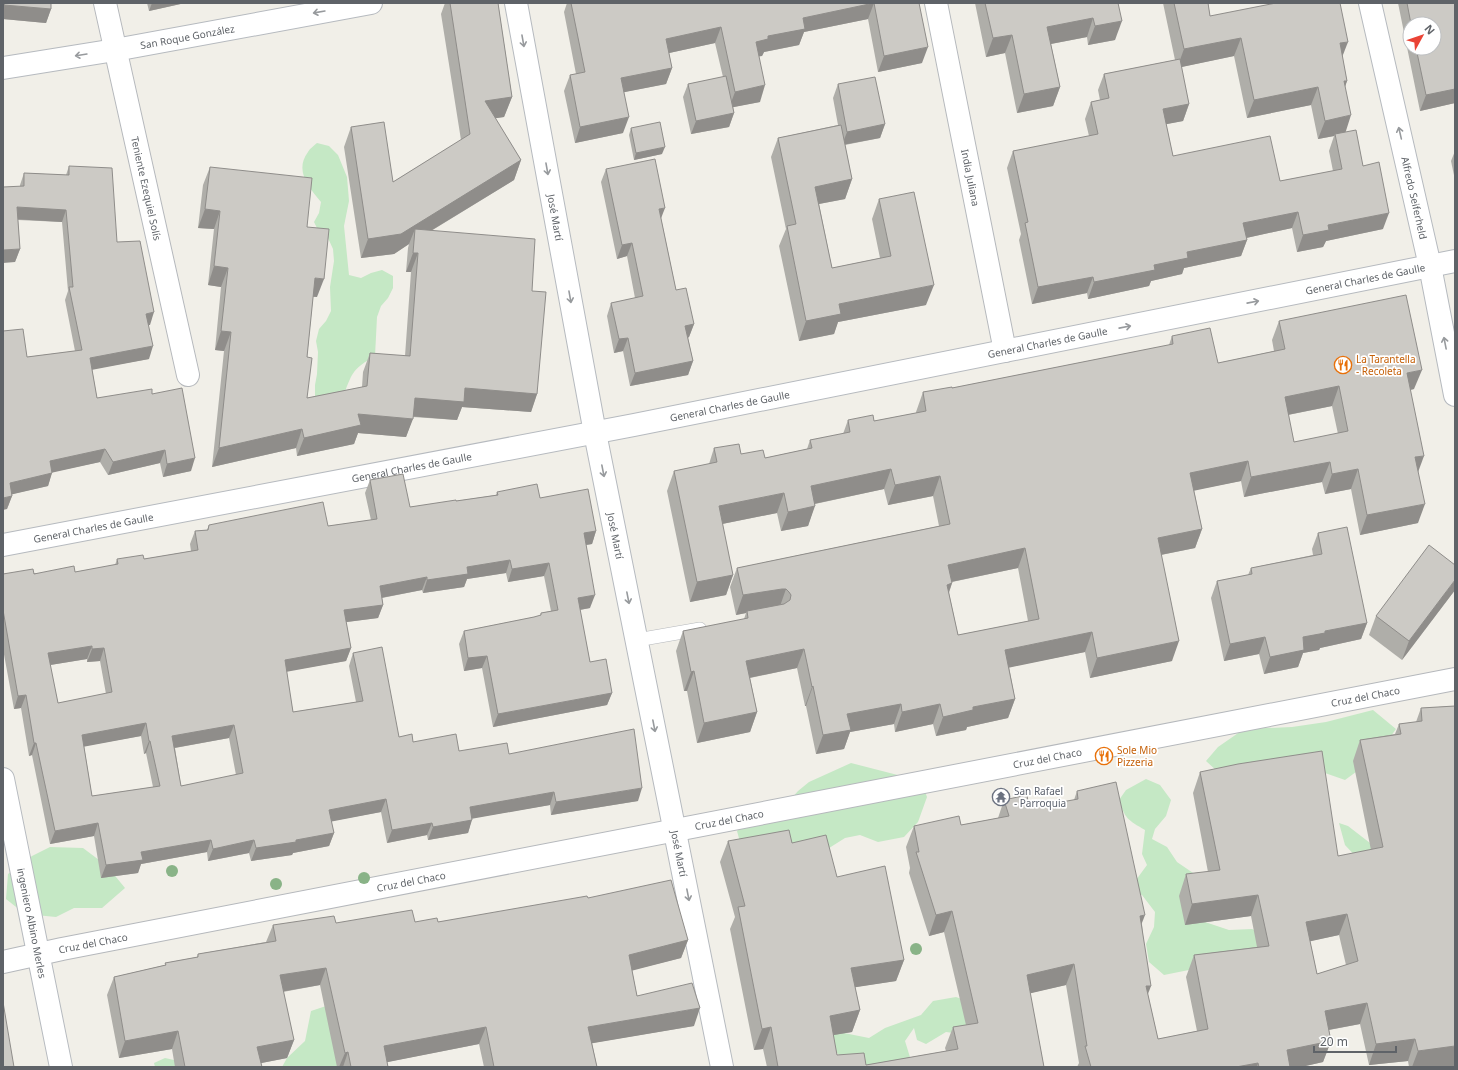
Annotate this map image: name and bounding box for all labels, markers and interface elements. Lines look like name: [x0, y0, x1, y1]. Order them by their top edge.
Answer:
one-way arrow: [313, 9, 326, 17]
north arrow: [1402, 16, 1442, 56]
street label: San Roque González: [139, 21, 236, 52]
text: N: [1421, 21, 1439, 38]
one-way arrow: [519, 34, 527, 47]
one-way arrow: [75, 51, 88, 59]
one-way arrow: [1396, 127, 1403, 140]
street label: Teniente Ezequiel Solís: [128, 135, 165, 242]
street label: India Juliana: [958, 148, 983, 207]
street label: Alfredo Seiferheld: [1398, 155, 1431, 241]
one-way arrow: [543, 162, 551, 175]
street label: José Martí: [544, 192, 567, 242]
street label: General Charles de Gaulle: [1304, 260, 1427, 298]
one-way arrow: [567, 290, 575, 303]
one-way arrow: [1246, 297, 1259, 305]
one-way arrow: [1118, 323, 1131, 331]
street label: General Charles de Gaulle: [986, 324, 1109, 361]
one-way arrow: [1441, 337, 1449, 350]
place label: La Tarantella - Recoleta: [1356, 352, 1416, 378]
restaurant icon: La Tarantella - Recoleta: [1333, 355, 1353, 375]
street label: General Charles de Gaulle: [669, 387, 791, 425]
street label: General Charles de Gaulle: [351, 449, 473, 486]
one-way arrow: [599, 464, 607, 477]
street label: General Charles de Gaulle: [32, 509, 155, 546]
street label: José Martí: [604, 510, 627, 561]
one-way arrow: [625, 592, 633, 605]
street label: Cruz del Chaco: [1330, 683, 1401, 710]
one-way arrow: [650, 719, 658, 732]
place label: Sole Mio Pizzeria: [1117, 743, 1157, 769]
street label: Cruz del Chaco: [1012, 745, 1083, 772]
restaurant icon: Sole Mio Pizzeria: [1094, 746, 1114, 766]
place label: San Rafael - Parroquia: [1014, 784, 1066, 810]
temple icon: San Rafael - Parroquia: [991, 787, 1011, 807]
street label: Cruz del Chaco: [693, 806, 765, 833]
street label: José Martí: [668, 828, 691, 878]
street label: ingeniero Albino Merles: [14, 867, 50, 980]
street label: Cruz del Chaco: [375, 868, 447, 895]
one-way arrow: [684, 888, 692, 901]
street label: Cruz del Chaco: [57, 929, 129, 957]
scale bar: [1314, 1028, 1396, 1054]
text: 20 m: [1320, 1033, 1348, 1050]

